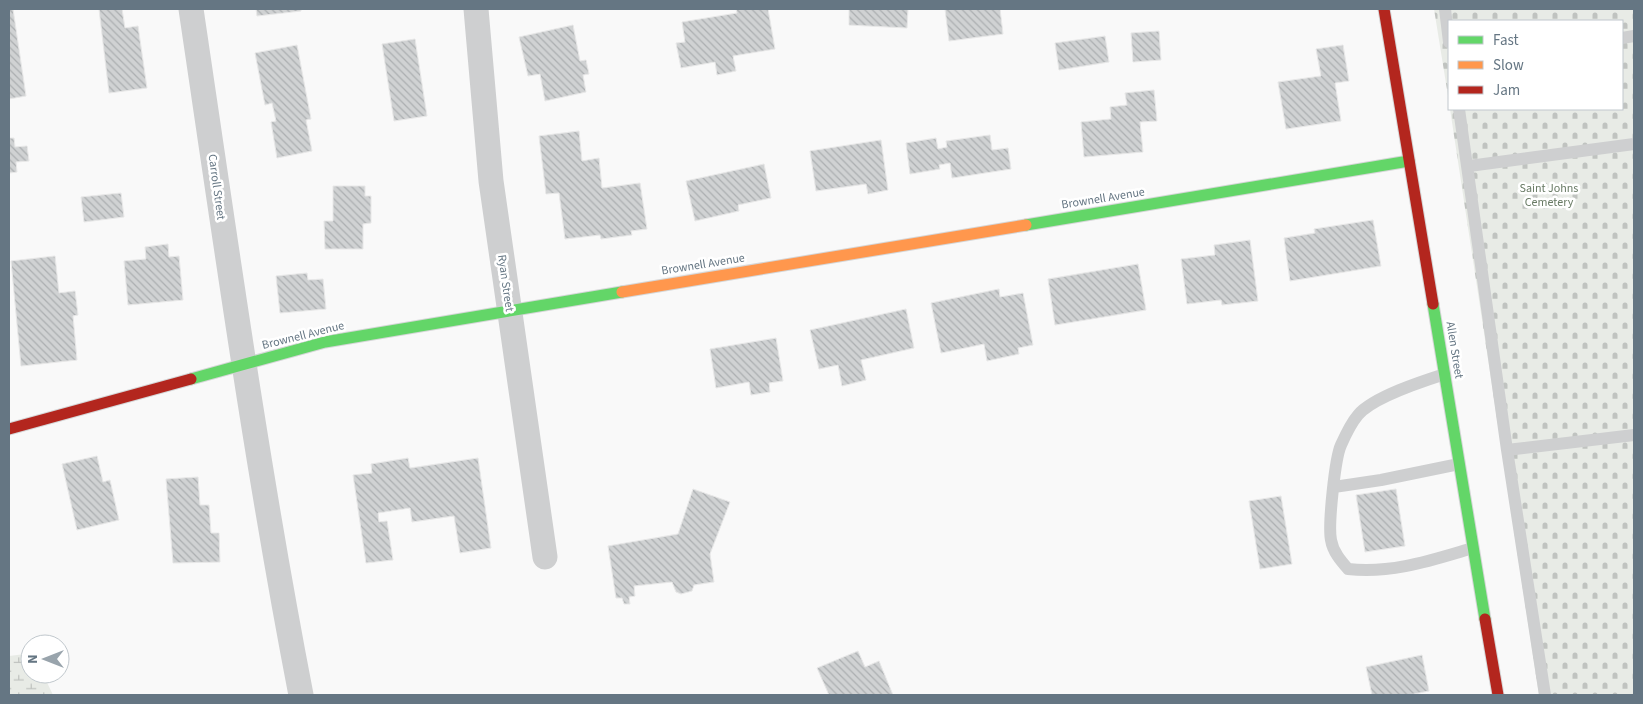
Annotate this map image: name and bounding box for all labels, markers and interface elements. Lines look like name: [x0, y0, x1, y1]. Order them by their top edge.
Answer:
legend: [1448, 20, 1623, 110]
text: Fast: [1493, 30, 1519, 51]
text: Slow: [1493, 55, 1524, 76]
text: Jam: [1493, 80, 1520, 101]
street label: Carroll Street: [203, 153, 230, 221]
park label: Saint Johns Cemetery: [1520, 180, 1578, 211]
street label: Brownell Avenue: [1060, 184, 1146, 213]
street label: Brownell Avenue: [660, 250, 746, 279]
street label: Ryan Street: [493, 254, 518, 313]
street label: Brownell Avenue: [260, 317, 346, 354]
street label: Allen Street: [1442, 320, 1467, 380]
north arrow: [20, 634, 70, 684]
text: N: [23, 654, 43, 664]

